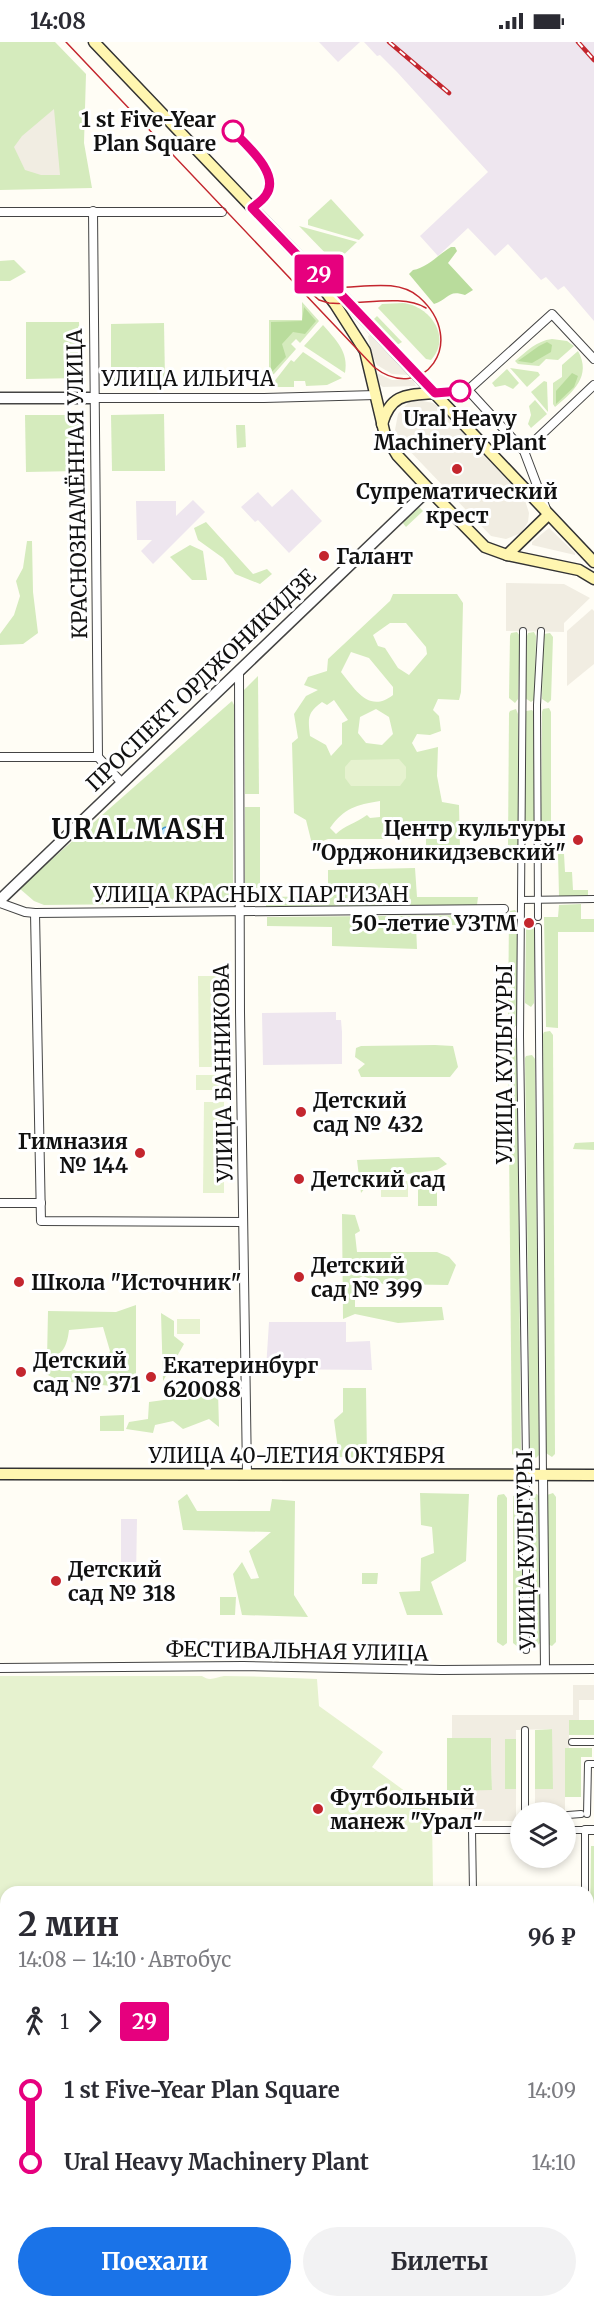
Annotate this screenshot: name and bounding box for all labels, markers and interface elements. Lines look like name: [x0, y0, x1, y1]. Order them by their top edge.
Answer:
text: 14:08: [30, 7, 86, 35]
place label: 1 st Five-Year Plan Square: [81, 106, 216, 157]
marker: 1 st Five-Year Plan Square: [222, 120, 244, 142]
line badge: 29: [292, 254, 346, 294]
text: 29: [307, 261, 331, 288]
street label: КРАСНОЗНАМЁННАЯ УЛИЦА: [61, 329, 93, 639]
street label: УЛИЦА ИЛЬИЧА: [100, 365, 275, 392]
marker: Ural Heavy Machinery Plant: [449, 380, 471, 402]
place label: Ural Heavy Machinery Plant: [374, 405, 547, 456]
marker: Супрематический крест: [450, 462, 464, 476]
place label: Супрематический крест: [356, 478, 558, 529]
place label: Галант: [336, 543, 413, 570]
marker: Галант: [317, 549, 331, 563]
street label: ПРОСПЕКТ ОРДЖОНИКИДЗЕ: [81, 563, 322, 797]
district label: URALMASH: [51, 812, 227, 846]
place label: Центр культуры "Орджоникидзевский": [311, 815, 566, 866]
marker: Центр культуры "Орджоникидзевский": [571, 833, 585, 847]
street label: УЛИЦА КРАСНЫХ ПАРТИЗАН: [92, 881, 409, 908]
place label: 50-летие УЗТМ: [351, 910, 518, 937]
marker: 50-летие УЗТМ: [522, 916, 536, 930]
street label: УЛИЦА БАННИКОВА: [208, 963, 238, 1183]
street label: УЛИЦА КУЛЬТУРЫ: [491, 964, 518, 1165]
place label: Детский сад № 432: [313, 1087, 423, 1138]
marker: Детский сад № 432: [294, 1105, 308, 1119]
place label: Гимназия № 144: [18, 1128, 128, 1179]
marker: Гимназия № 144: [133, 1146, 147, 1160]
place label: Детский сад: [311, 1166, 446, 1193]
marker: Детский сад: [292, 1172, 306, 1186]
place label: Детский сад № 399: [311, 1252, 423, 1303]
place label: Школа "Источник": [31, 1269, 242, 1296]
marker: Детский сад № 399: [292, 1270, 306, 1284]
marker: Школа "Источник": [12, 1275, 26, 1289]
place label: Детский сад № 371: [33, 1347, 141, 1398]
place label: Екатеринбург 620088: [163, 1352, 318, 1403]
marker: Детский сад № 371: [14, 1365, 28, 1379]
marker: Екатеринбург 620088: [144, 1370, 158, 1384]
street label: УЛИЦА 40-ЛЕТИЯ ОКТЯБРЯ: [148, 1442, 445, 1469]
street label: УЛИЦА КУЛЬТУРЫ: [511, 1450, 541, 1651]
place label: Детский сад № 318: [68, 1556, 176, 1607]
marker: Детский сад № 318: [49, 1574, 63, 1588]
street label: ФЕСТИВАЛЬНАЯ УЛИЦА: [165, 1635, 429, 1667]
place label: Футбольный манеж "Урал": [330, 1784, 483, 1835]
marker: Футбольный манеж "Урал": [311, 1802, 325, 1816]
map controls: [510, 1802, 576, 1868]
button: layers: [510, 1802, 576, 1868]
text: 2 мин: [18, 1904, 119, 1945]
text: 96 ₽: [528, 1923, 576, 1951]
text: 14:08 – 14:10 · Автобус: [18, 1947, 231, 1972]
icon: walk: [18, 2005, 51, 2038]
icon: forward: [78, 2005, 111, 2038]
text: 29: [132, 2008, 157, 2035]
text: 1: [60, 2009, 69, 2034]
text: 1 st Five-Year Plan Square: [64, 2076, 340, 2104]
text: 14:09: [527, 2078, 576, 2103]
text: Ural Heavy Machinery Plant: [64, 2148, 369, 2176]
text: 14:10: [532, 2150, 576, 2175]
button: Поехали: [18, 2227, 291, 2296]
button: Билеты: [303, 2227, 576, 2296]

